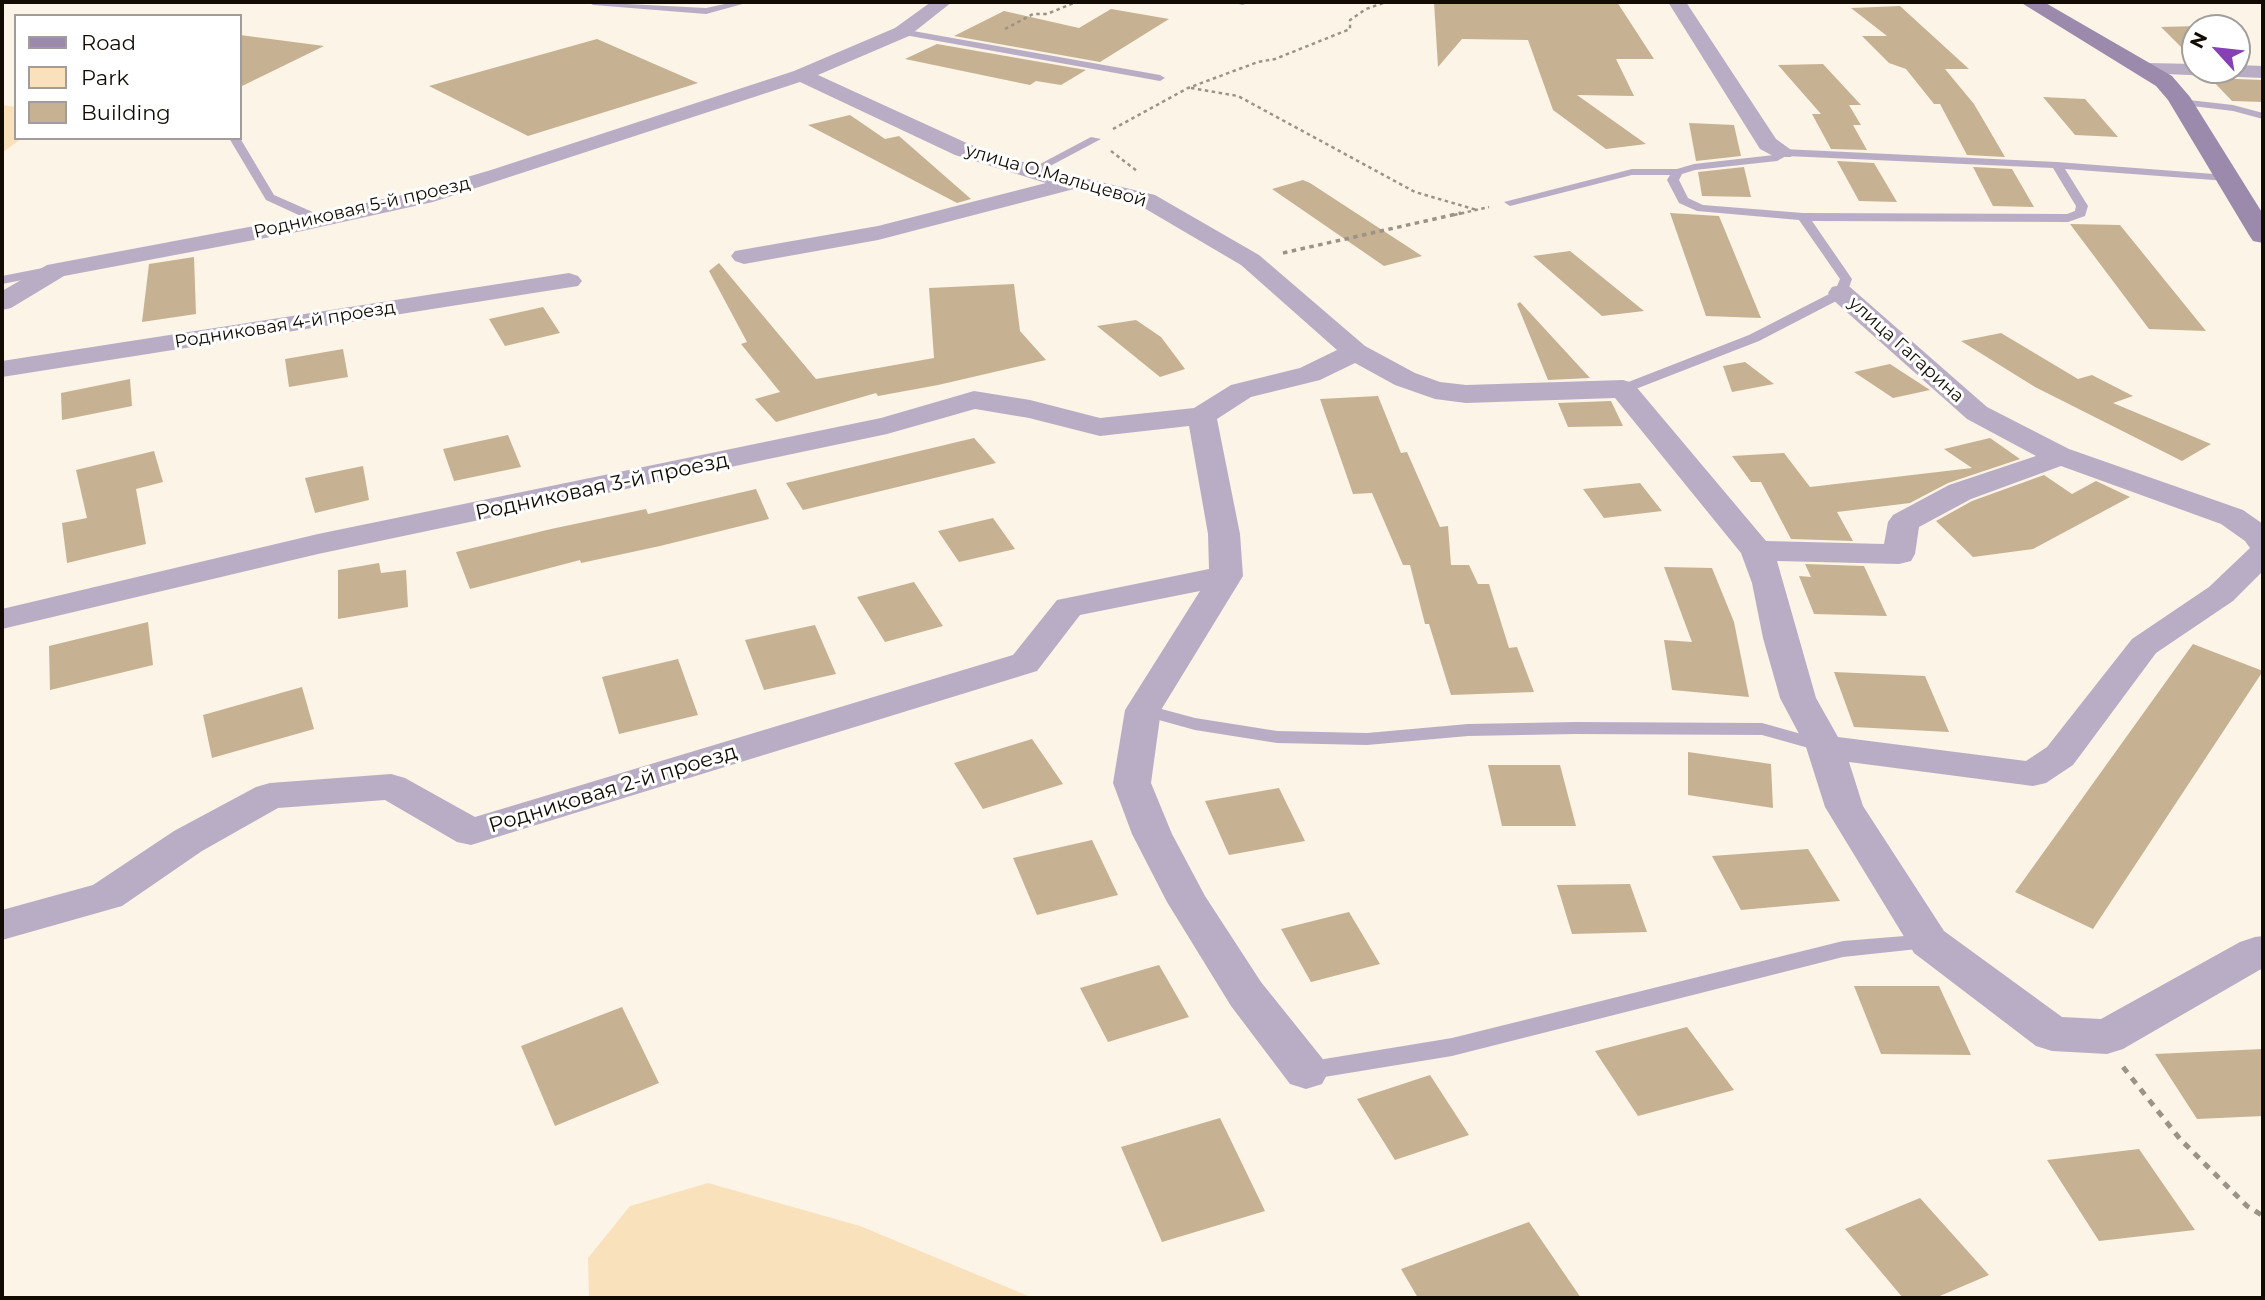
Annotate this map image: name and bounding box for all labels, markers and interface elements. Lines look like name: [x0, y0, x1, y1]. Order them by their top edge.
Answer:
legend: [14, 14, 242, 140]
north arrow: [2181, 14, 2251, 84]
text: N: [2185, 28, 2212, 52]
text: Road: [81, 30, 136, 55]
text: Park: [81, 65, 129, 90]
text: Building: [81, 100, 171, 125]
street label: улица О.Мальцевой: [963, 140, 1149, 212]
street label: Родниковая 5-й проезд: [252, 173, 472, 243]
street label: улица Гагарина: [1844, 293, 1968, 407]
street label: Родниковая 4-й проезд: [173, 297, 397, 353]
street label: Родниковая 3-й проезд: [473, 448, 731, 526]
street label: Родниковая 2-й проезд: [486, 739, 740, 839]

